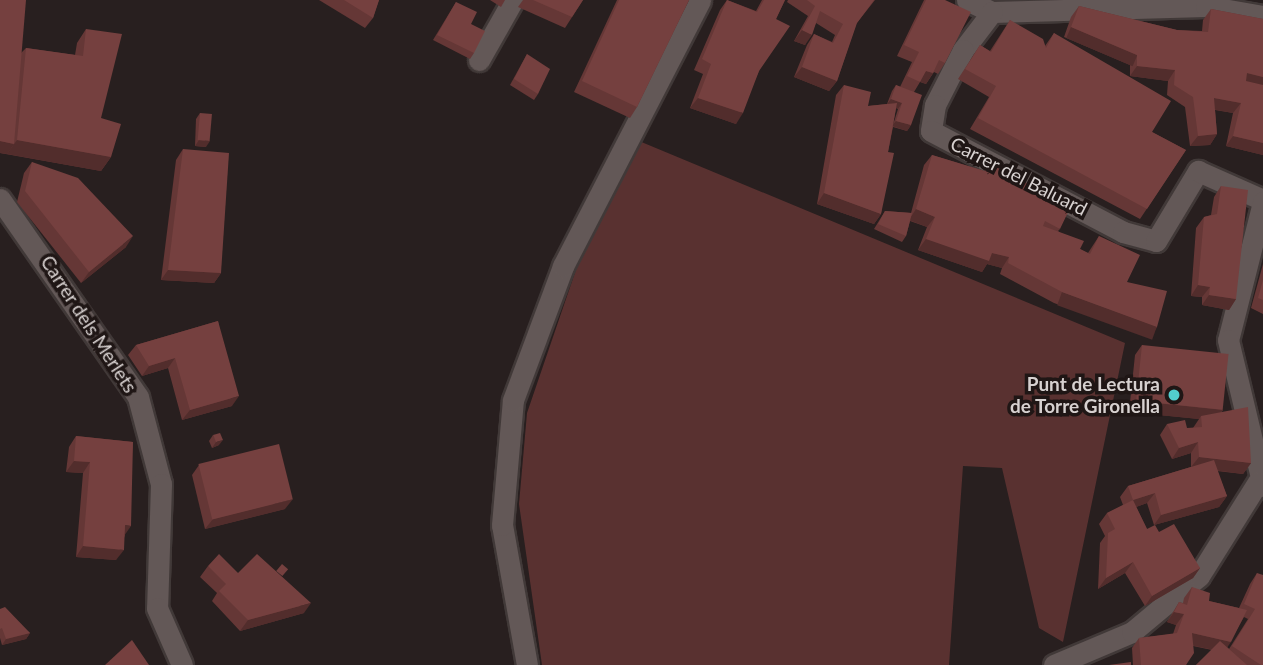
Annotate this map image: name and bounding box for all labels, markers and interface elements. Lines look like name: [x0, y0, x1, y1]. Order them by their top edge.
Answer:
street label: Carrer del Baluard: [947, 132, 1091, 220]
street label: Carrer dels Merlets: [36, 251, 142, 397]
place label: Punt de Lectura de Torre Gironella: [1010, 373, 1160, 417]
marker: Punt de Lectura de Torre Gironella: [1166, 387, 1182, 403]

